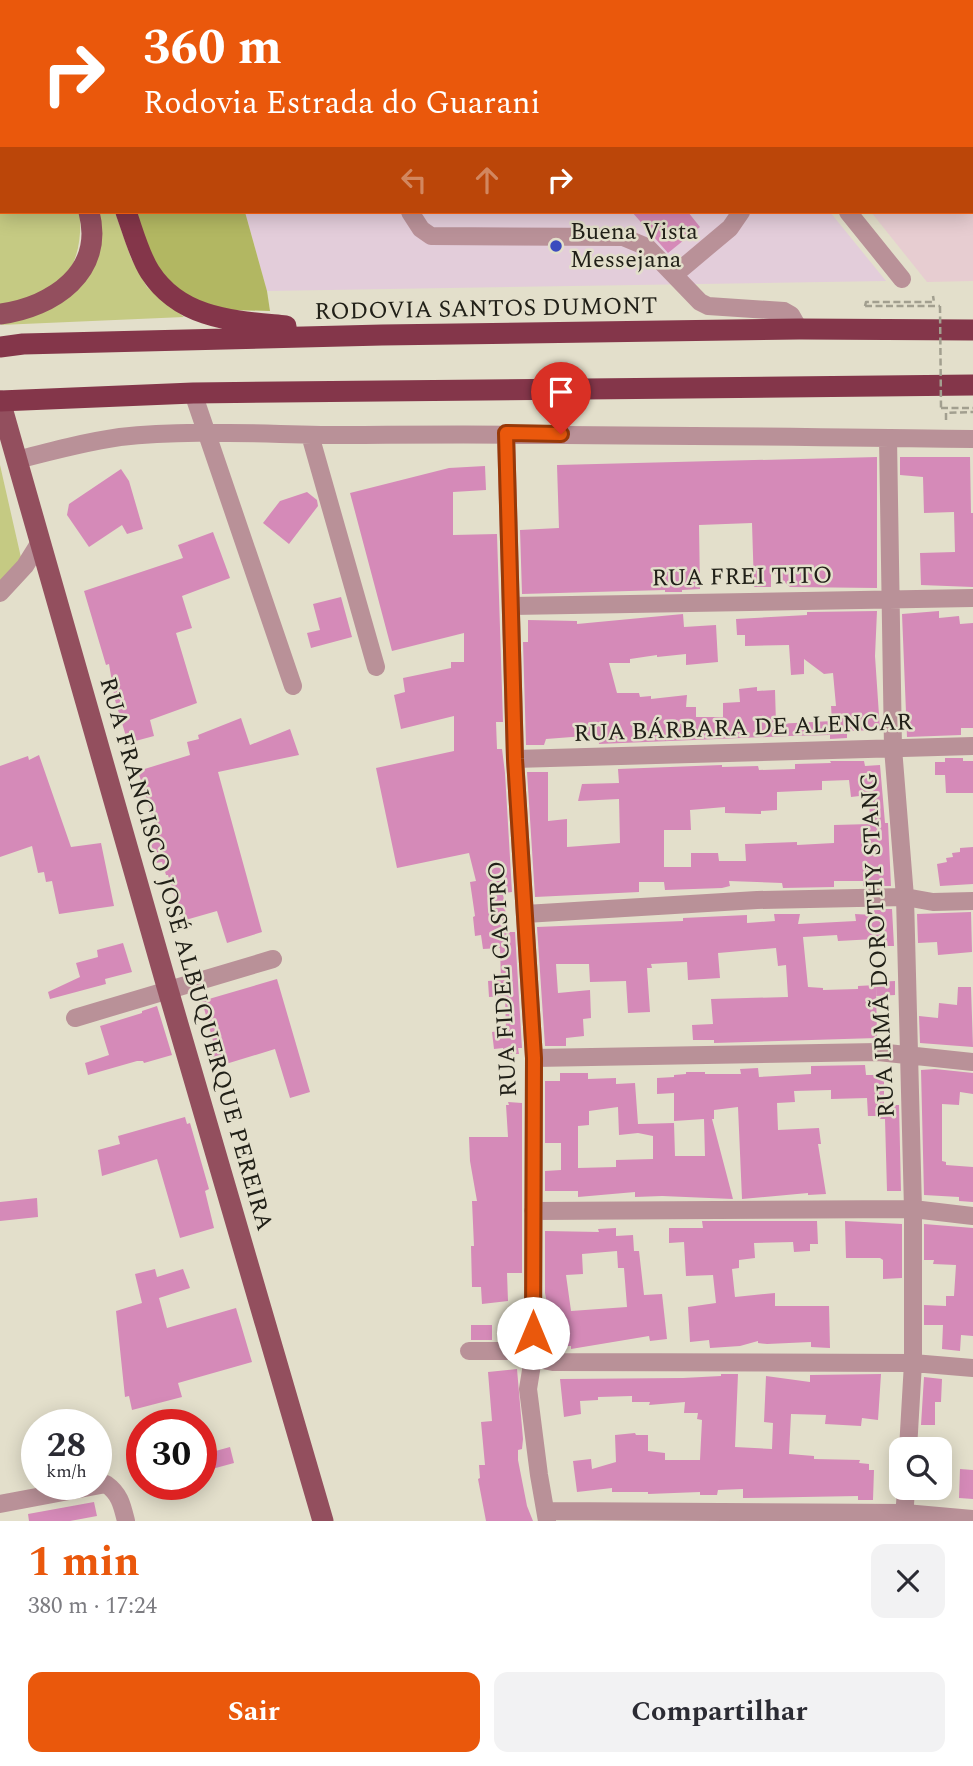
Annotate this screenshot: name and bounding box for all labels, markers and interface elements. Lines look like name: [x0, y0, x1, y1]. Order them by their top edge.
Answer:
text: 360 m: [143, 11, 282, 86]
icon: right: [28, 28, 119, 119]
text: Rodovia Estrada do Guarani: [143, 79, 541, 128]
icon: left: [395, 161, 433, 199]
icon: ahead: [468, 161, 506, 199]
icon: right: [541, 161, 579, 199]
place label: Buena Vista Messejana: [570, 214, 698, 278]
marker: Buena Vista Messejana: [548, 238, 564, 254]
street label: RODOVIA SANTOS DUMONT: [314, 288, 658, 330]
pin: [531, 362, 591, 434]
icon: arrive: [542, 373, 580, 411]
street label: RUA FREI TITO: [651, 557, 833, 597]
street label: RUA FRANCISCO JOSÉ ALBUQUERQUE PEREIRA: [90, 673, 282, 1235]
street label: RUA BÁRBARA DE ALENCAR: [573, 704, 913, 752]
street label: RUA IRMÃ DOROTHY STANG: [851, 771, 905, 1119]
street label: RUA FIDEL CASTRO: [479, 860, 527, 1098]
position arrow: [496, 1296, 570, 1370]
speed limit sign: 30: [126, 1409, 217, 1500]
text: 28: [47, 1419, 86, 1472]
map controls: [889, 1437, 952, 1500]
button: search: [889, 1437, 952, 1500]
text: km/h: [46, 1458, 87, 1485]
text: 1 min: [28, 1531, 140, 1594]
button: close: [871, 1544, 945, 1618]
text: 380 m · 17:24: [28, 1589, 157, 1624]
button: Sair: [28, 1672, 480, 1752]
button: Compartilhar: [494, 1672, 945, 1752]

